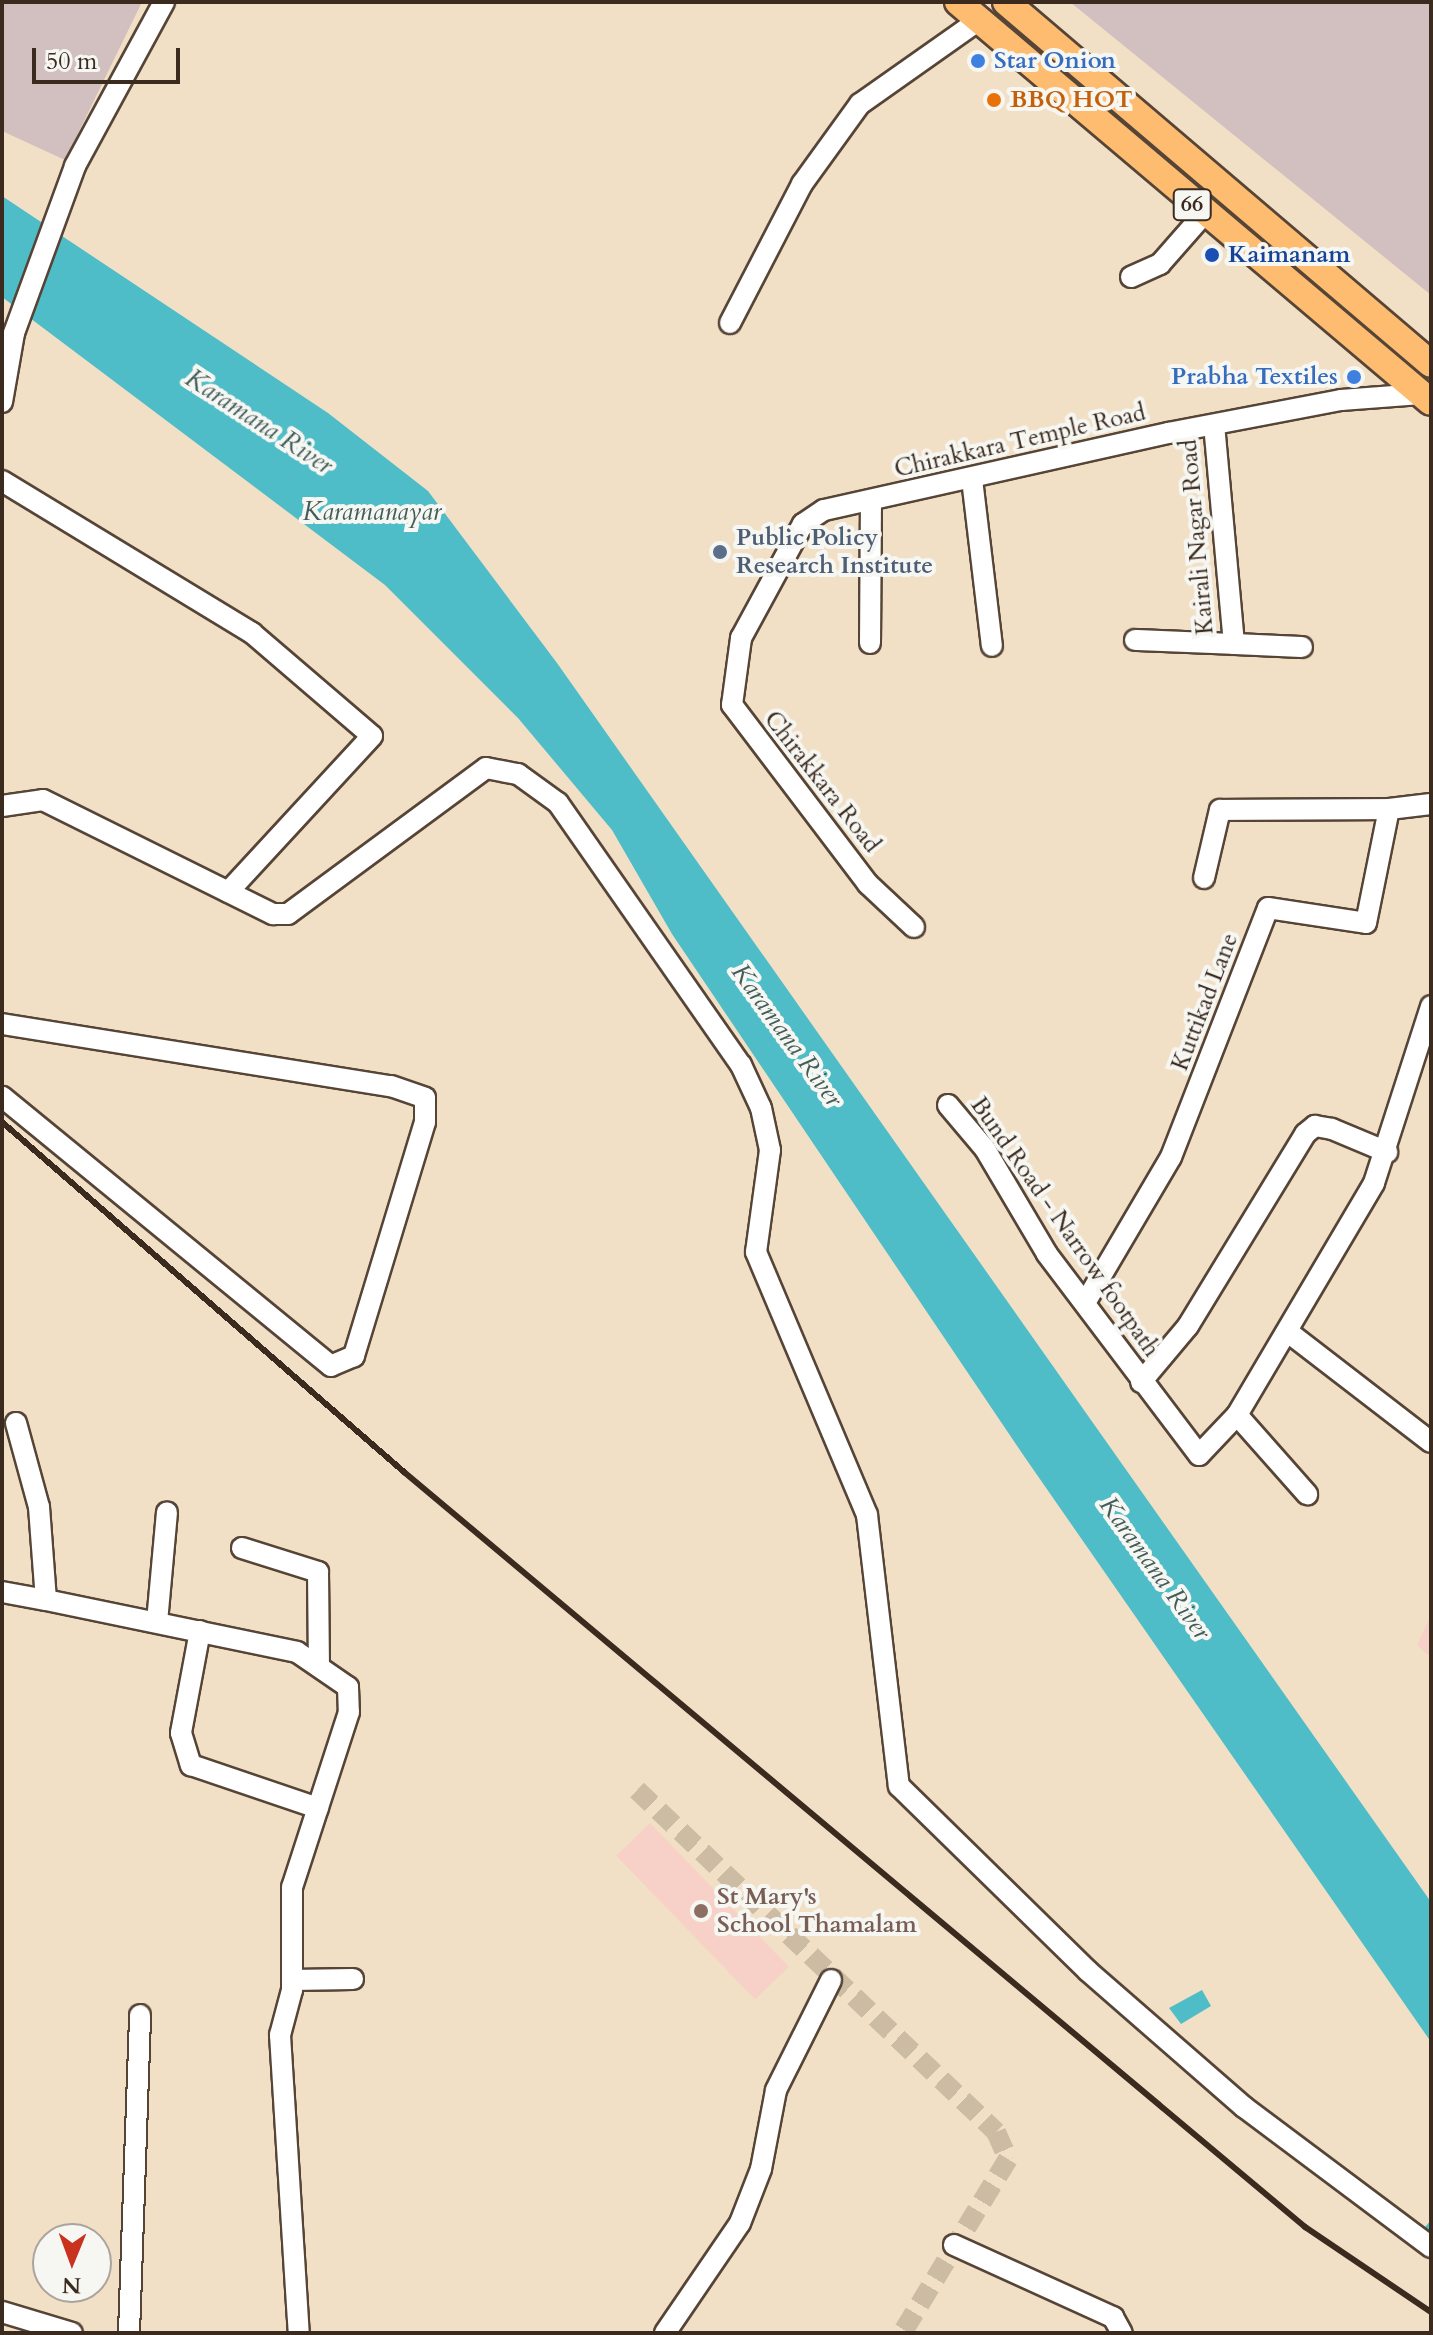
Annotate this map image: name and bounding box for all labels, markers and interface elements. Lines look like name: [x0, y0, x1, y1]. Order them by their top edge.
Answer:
scale bar: [36, 32, 184, 82]
text: 50 m: [46, 45, 97, 78]
place label: Star Onion: [994, 47, 1116, 75]
marker: Star Onion: [969, 52, 987, 70]
place label: BBQ HOT: [1010, 86, 1133, 114]
marker: BBQ HOT: [985, 91, 1003, 109]
road number: 66: [1172, 187, 1212, 223]
place label: Kaimanam: [1228, 241, 1350, 269]
marker: Kaimanam: [1203, 246, 1221, 264]
water label: Karamana River: [179, 363, 339, 481]
place label: Prabha Textiles: [1171, 363, 1338, 391]
marker: Prabha Textiles: [1345, 368, 1363, 386]
street label: Chirakkara Temple Road: [892, 398, 1148, 484]
street label: Kairali Nagar Road: [1174, 438, 1220, 636]
water label: Karamanayar: [303, 496, 441, 528]
place label: Public Policy Research Institute: [736, 524, 933, 580]
marker: Public Policy Research Institute: [711, 543, 729, 561]
street label: Chirakkara Road: [758, 705, 886, 859]
street label: Kuttikad Lane: [1166, 929, 1244, 1075]
water label: Karamana River: [725, 957, 849, 1113]
street label: Bund Road - Narrow footpath: [964, 1092, 1166, 1362]
water label: Karamana River: [1093, 1490, 1217, 1646]
place label: St Mary's School Thamalam: [717, 1883, 917, 1939]
marker: St Mary's School Thamalam: [692, 1902, 710, 1920]
north arrow: [32, 2223, 112, 2303]
text: N: [62, 2270, 81, 2300]

